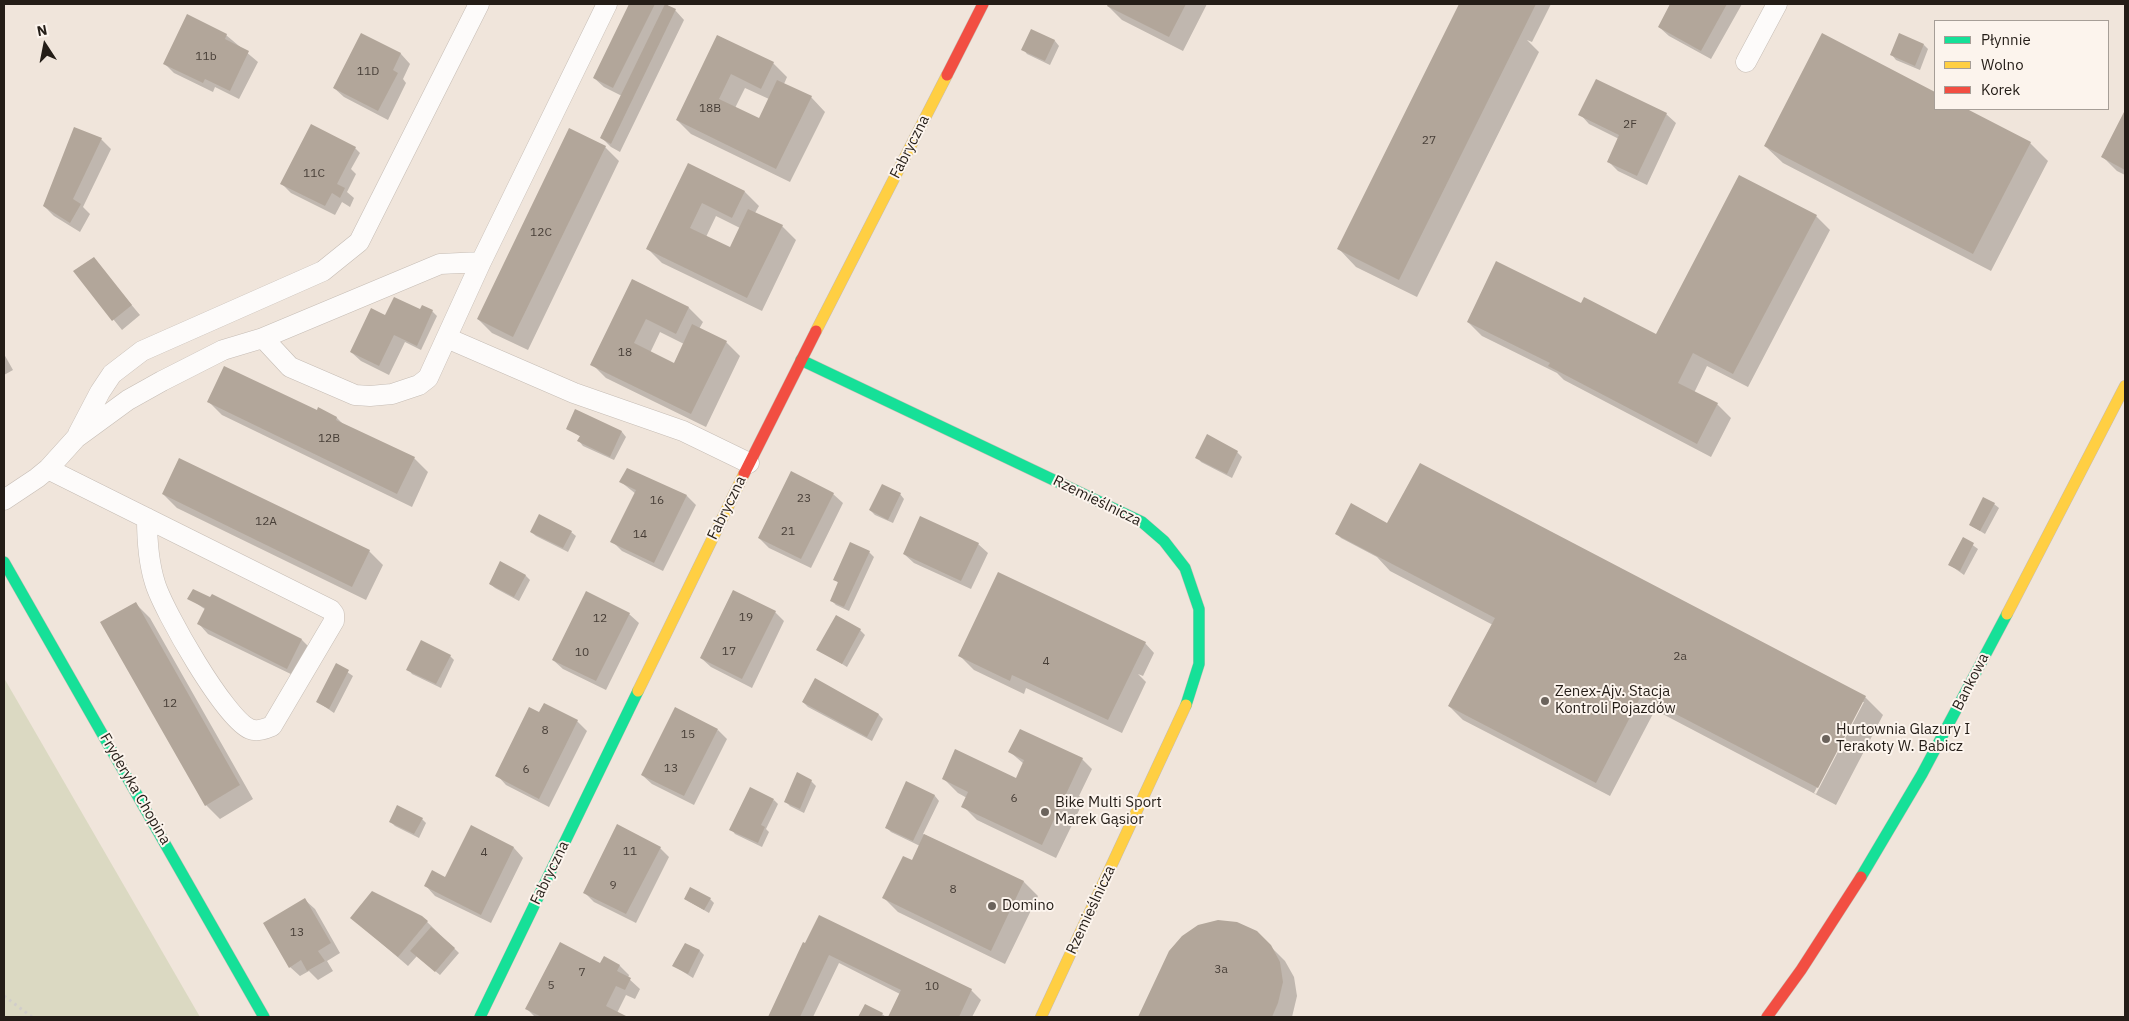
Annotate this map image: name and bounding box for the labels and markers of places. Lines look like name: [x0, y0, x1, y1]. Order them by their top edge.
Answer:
place label: Zenex-Ajv. Stacja Kontroli Pojazdów: [1555, 683, 1676, 718]
marker: Zenex-Ajv. Stacja Kontroli Pojazdów: [1539, 695, 1551, 707]
place label: Hurtownia Glazury I Terakoty W. Babicz: [1836, 721, 1970, 756]
marker: Hurtownia Glazury I Terakoty W. Babicz: [1820, 733, 1832, 745]
place label: Bike Multi Sport Marek Gąsior: [1055, 794, 1162, 829]
marker: Bike Multi Sport Marek Gąsior: [1039, 806, 1051, 818]
place label: Domino: [1002, 897, 1054, 915]
marker: Domino: [986, 900, 998, 912]

